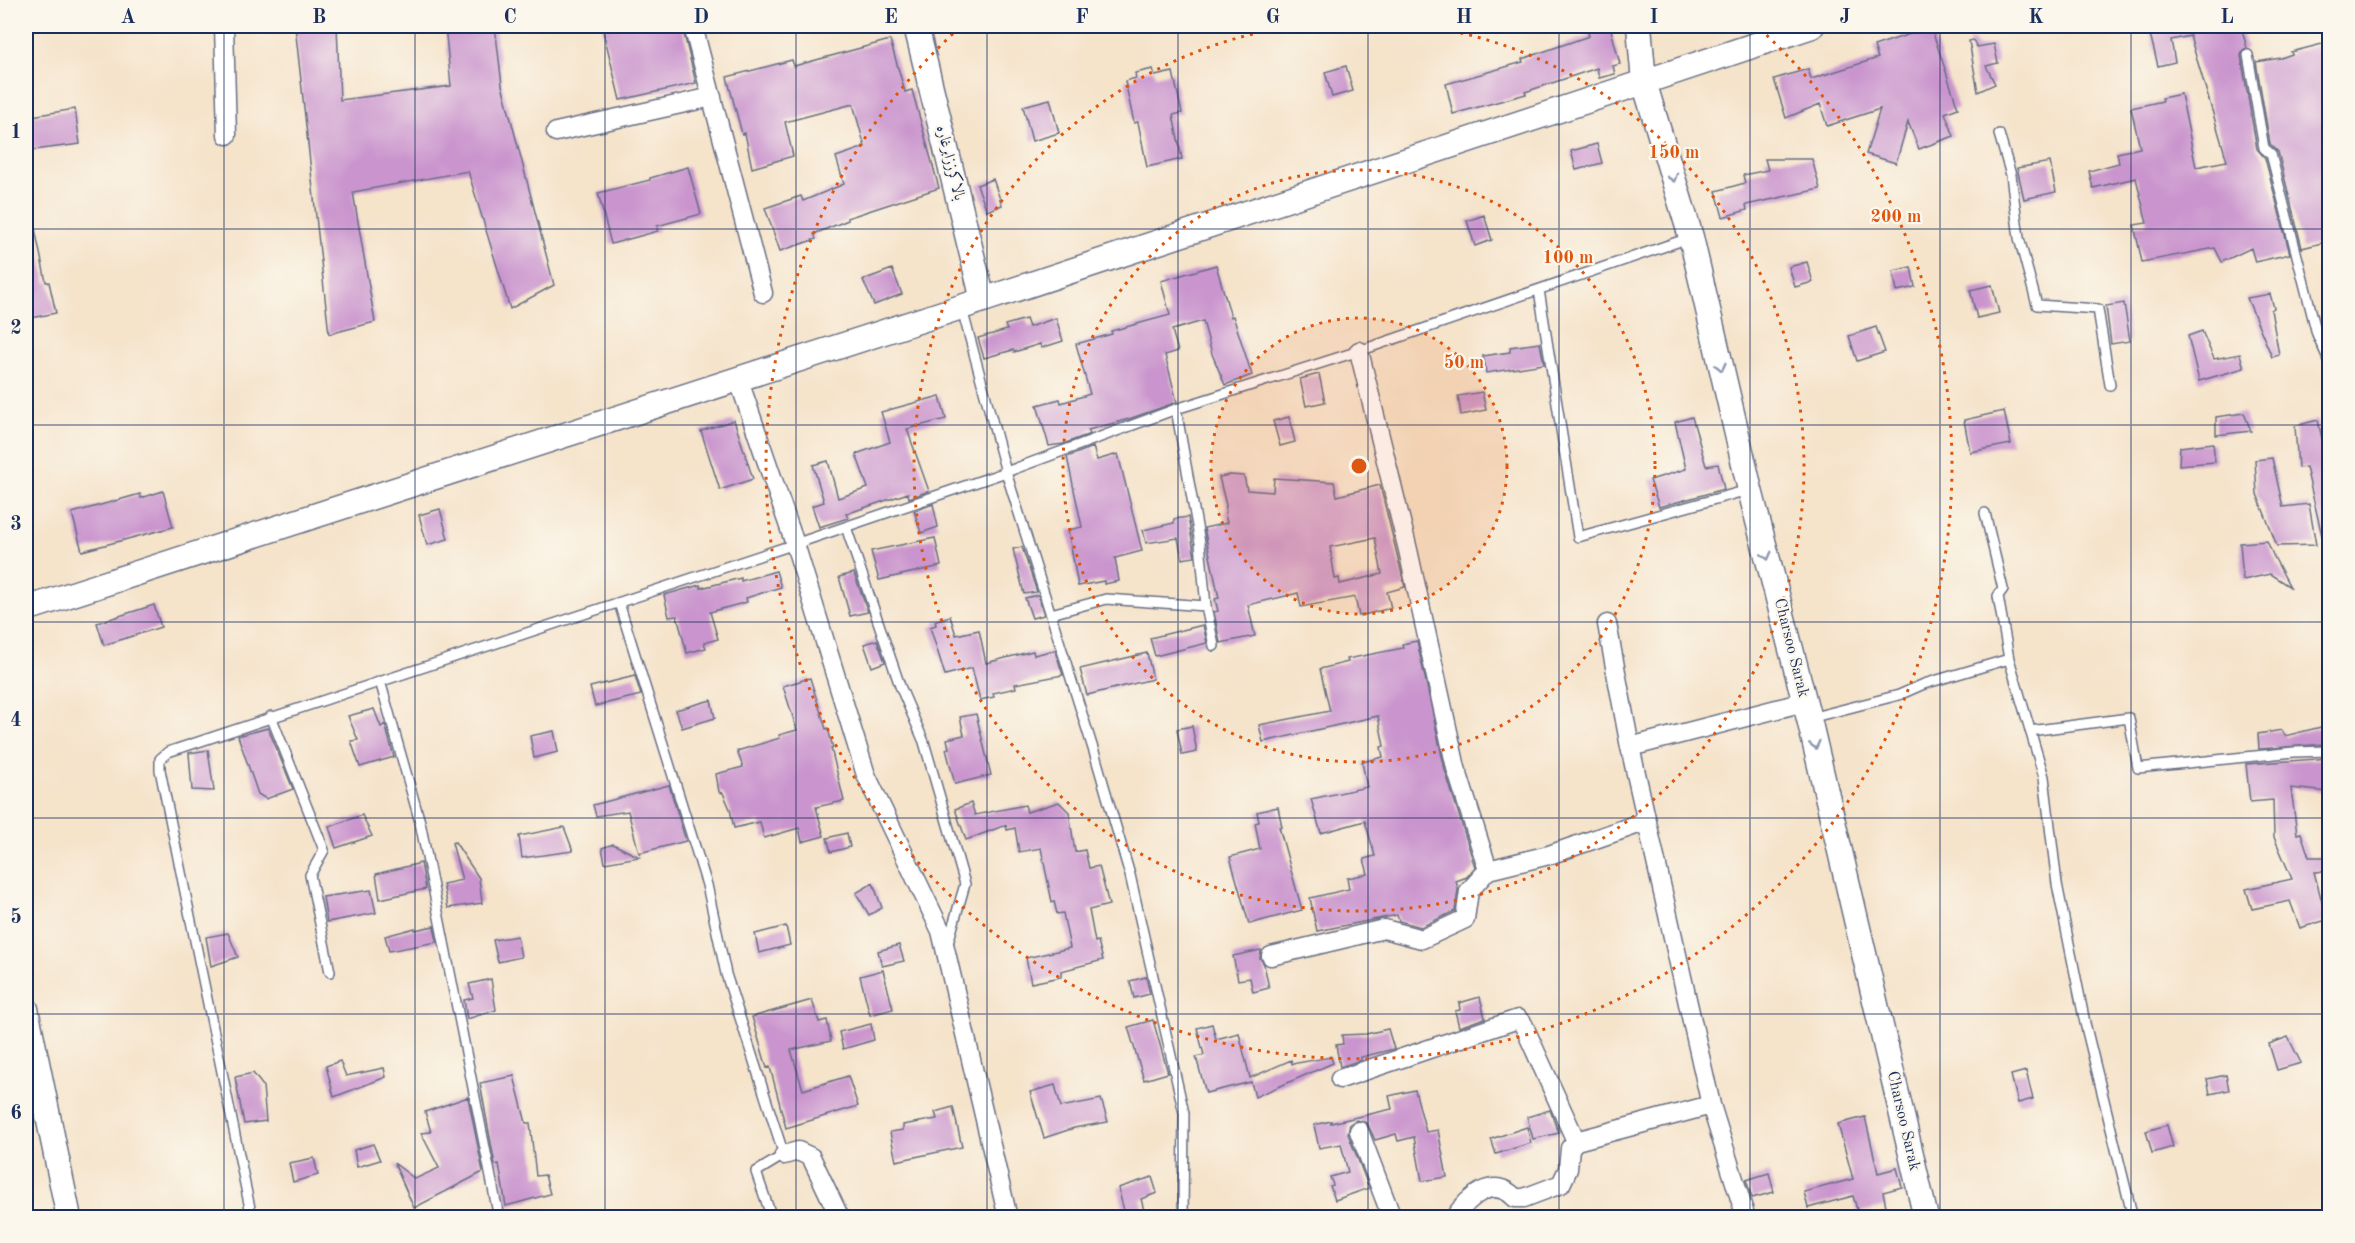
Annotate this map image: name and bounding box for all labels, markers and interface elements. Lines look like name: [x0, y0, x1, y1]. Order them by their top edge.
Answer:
text: A: [120, 8, 136, 28]
text: B: [312, 8, 326, 28]
text: C: [503, 8, 517, 28]
text: D: [693, 8, 709, 28]
text: E: [884, 8, 898, 28]
text: F: [1075, 8, 1089, 28]
text: G: [1266, 8, 1280, 28]
text: H: [1456, 8, 1472, 28]
text: I: [1650, 8, 1658, 28]
text: J: [1840, 8, 1851, 28]
text: K: [2028, 8, 2044, 28]
text: L: [2220, 8, 2234, 28]
text: 1: [10, 123, 22, 143]
street label: بالاکرززابرغاره: [932, 123, 969, 202]
text: 150 m: [1649, 144, 1699, 162]
one-way arrow: [1666, 172, 1678, 183]
text: 200 m: [1871, 208, 1921, 226]
text: 100 m: [1543, 249, 1593, 267]
text: 2: [10, 319, 22, 339]
text: 50 m: [1444, 354, 1484, 372]
one-way arrow: [1714, 362, 1727, 372]
centre of rings: [1349, 456, 1369, 476]
text: 3: [10, 515, 22, 535]
one-way arrow: [1760, 551, 1773, 561]
street label: Charsoo Sarak: [1771, 597, 1811, 699]
text: 4: [10, 711, 22, 731]
one-way arrow: [1807, 740, 1820, 750]
text: 5: [10, 907, 22, 928]
street label: Charsoo Sarak: [1884, 1070, 1922, 1172]
text: 6: [10, 1104, 22, 1124]

